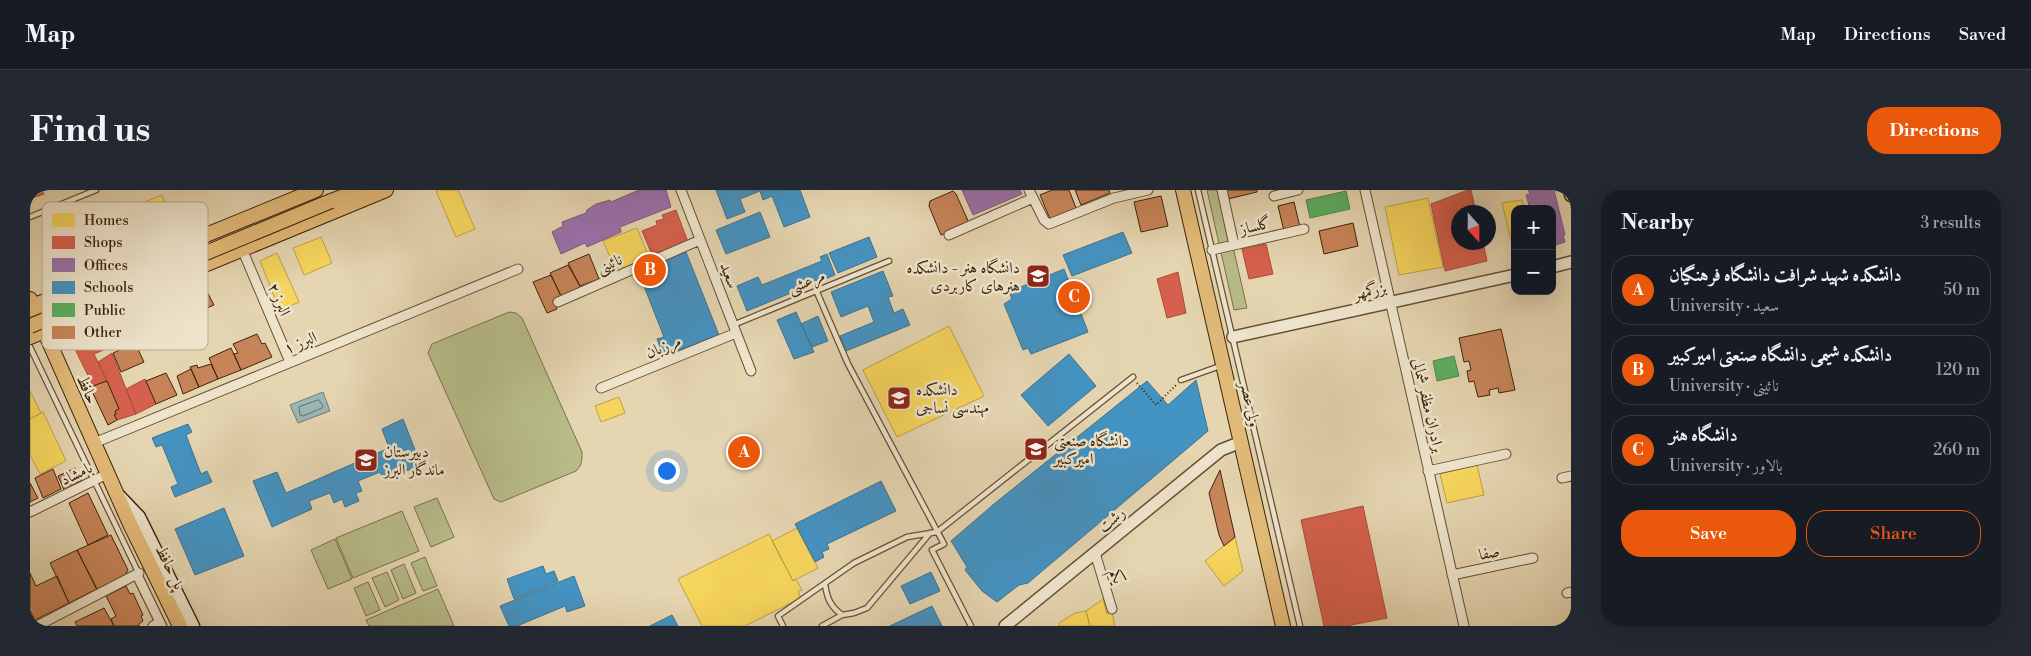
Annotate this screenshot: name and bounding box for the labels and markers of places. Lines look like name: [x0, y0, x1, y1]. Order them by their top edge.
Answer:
pin: B: [634, 251, 666, 289]
place label: دانشگاه هنر - دانشکده هنرهای کاربردی: [907, 257, 1020, 296]
school or university icon: دانشگاه هنر - دانشکده هنرهای کاربردی: [1025, 263, 1051, 289]
pin: C: [1058, 278, 1090, 316]
place label: دانشکده مهندسی نساجی: [916, 380, 989, 419]
school or university icon: دانشکده مهندسی نساجی: [886, 385, 912, 411]
place label: دانشگاه صنعتی امیرکبیر: [1052, 430, 1129, 469]
pin: A: [728, 433, 760, 471]
school or university icon: دانشگاه صنعتی امیرکبیر: [1023, 436, 1049, 462]
place label: دبیرستان ماندگار البرز: [382, 442, 445, 480]
school or university icon: دبیرستان ماندگار البرز: [353, 447, 379, 473]

